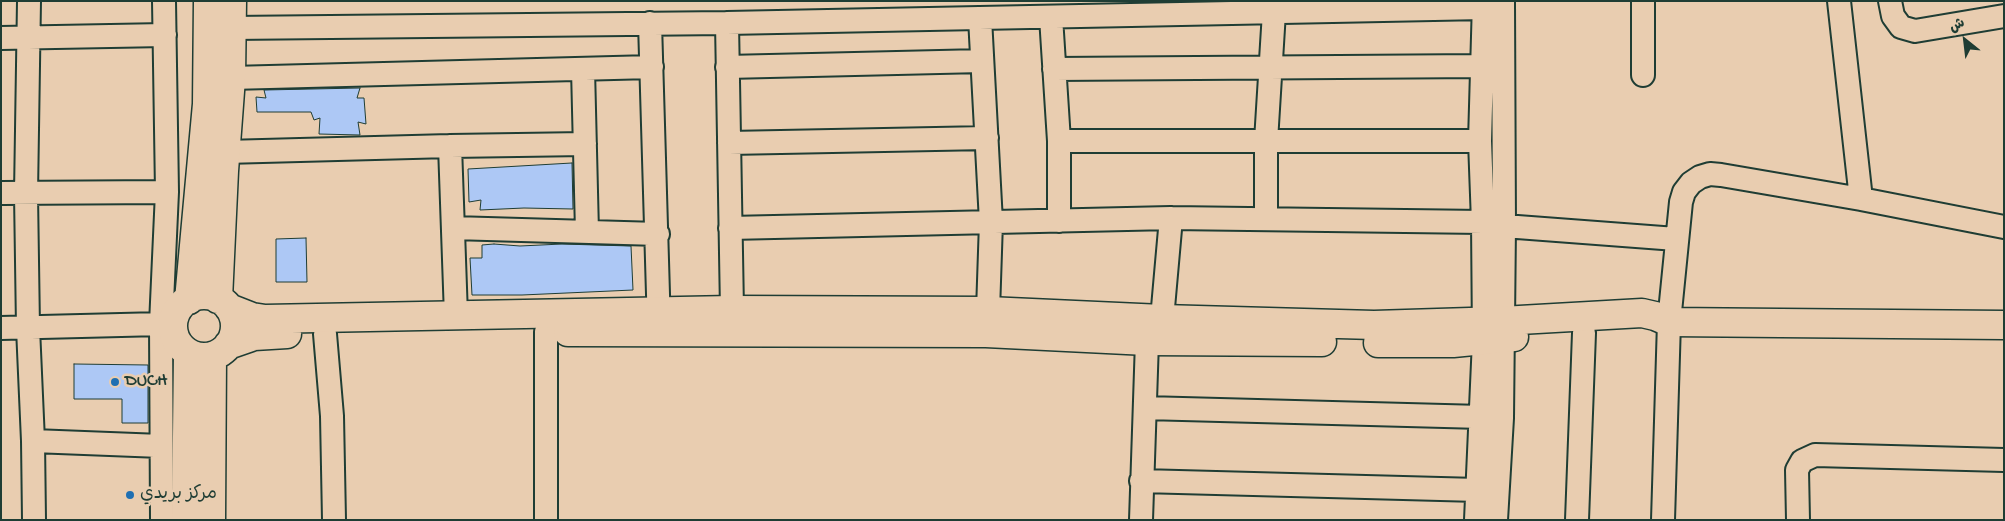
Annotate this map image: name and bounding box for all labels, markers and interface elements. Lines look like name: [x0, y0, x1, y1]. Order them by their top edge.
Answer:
north arrow: [1940, 15, 1990, 65]
text: ش: [1947, 15, 1968, 38]
place label: DUCH: [125, 371, 167, 393]
marker: DUCH: [109, 376, 121, 388]
place label: مركز بريدي: [140, 484, 217, 506]
marker: مركز بريدي: [124, 489, 136, 501]

